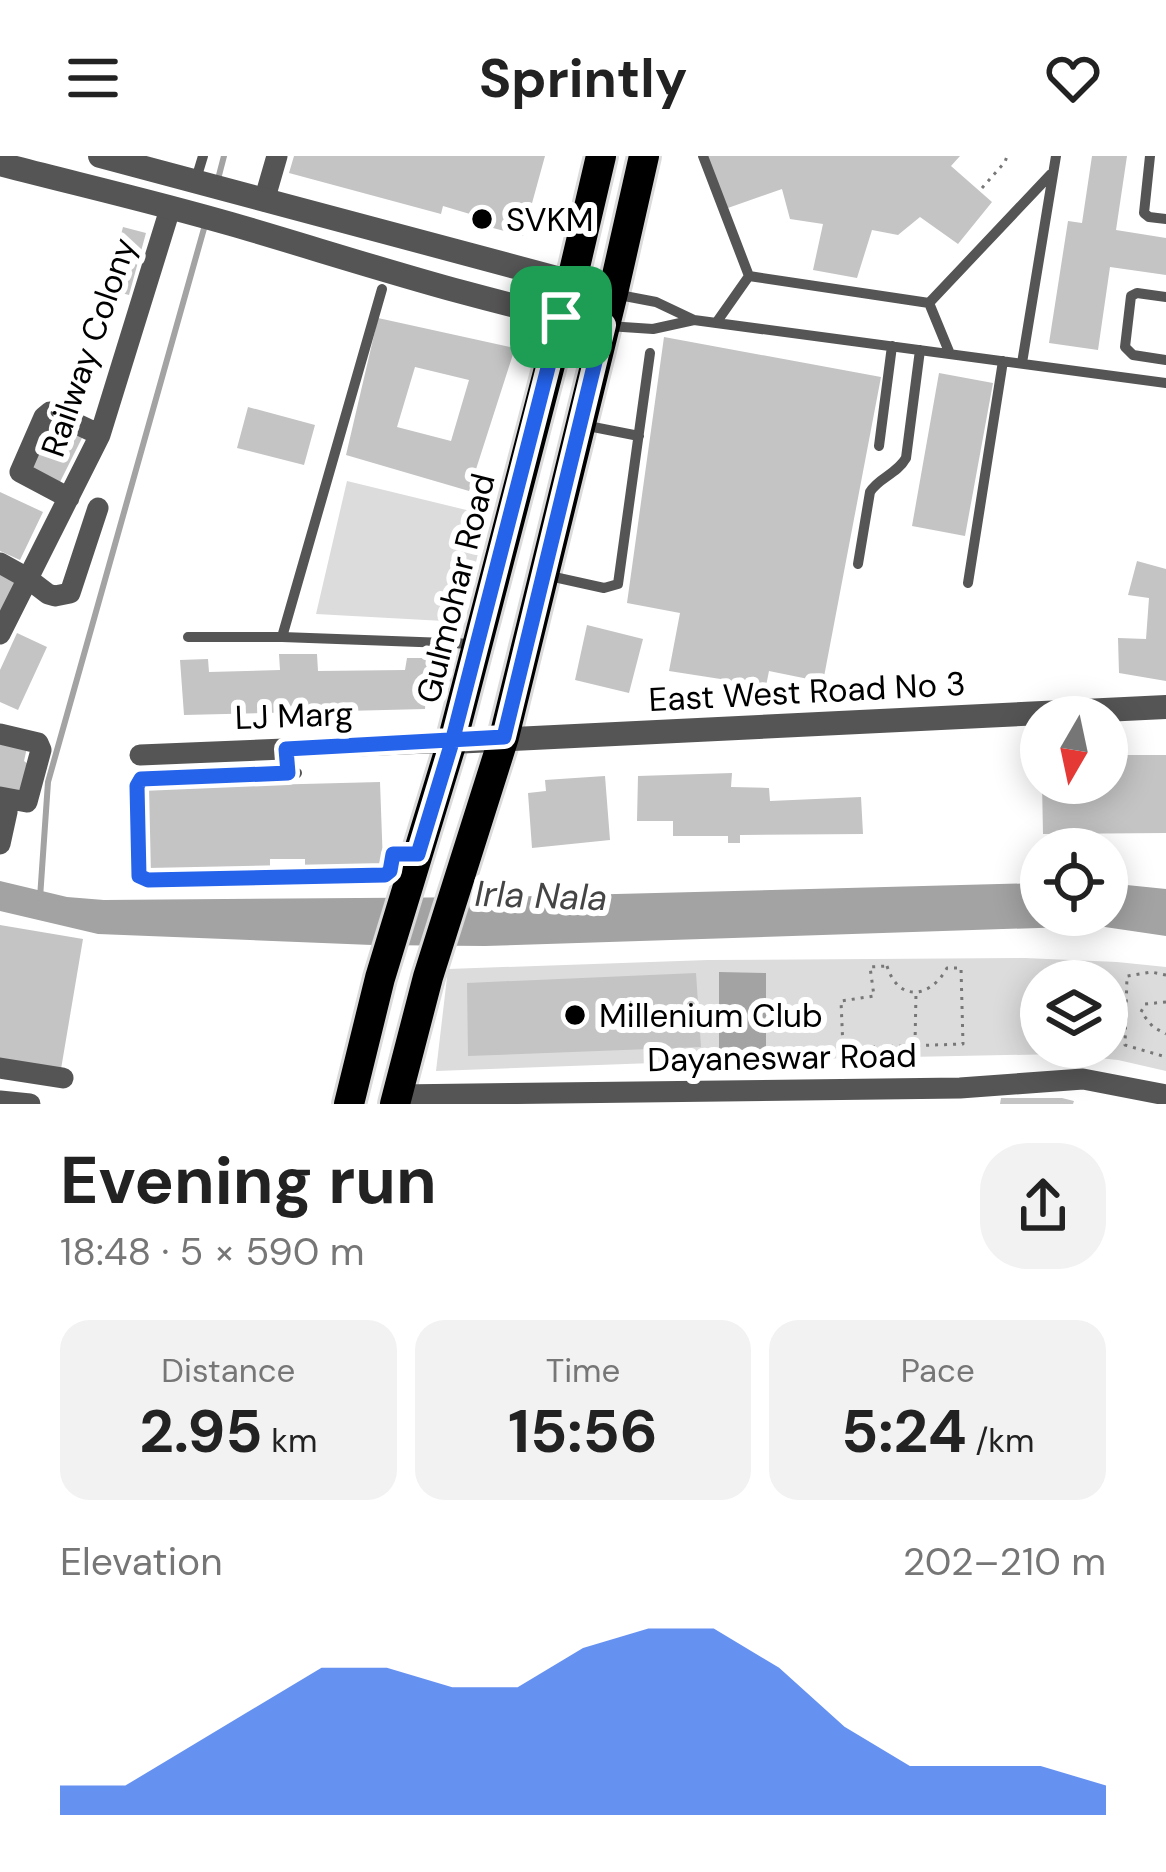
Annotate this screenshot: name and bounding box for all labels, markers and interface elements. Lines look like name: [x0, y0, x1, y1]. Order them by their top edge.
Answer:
text: Sprintly: [479, 43, 687, 114]
icon: menu: [60, 45, 126, 111]
icon: heart: [1040, 45, 1106, 111]
place label: SVKM: [506, 198, 594, 241]
marker: SVKM: [469, 206, 495, 232]
street label: Railway Colony: [31, 232, 146, 462]
pin: [510, 266, 612, 368]
icon: arrive: [528, 284, 594, 350]
street label: Gulmohar Road: [406, 469, 505, 707]
street label: East West Road No 3: [648, 662, 966, 721]
street label: LJ Marg: [234, 692, 354, 739]
north arrow: [1020, 696, 1128, 804]
map controls: [1020, 696, 1128, 1068]
button: locate: [1020, 828, 1128, 936]
water label: Irla Nala: [474, 870, 608, 921]
button: layers: [1020, 960, 1128, 1068]
place label: Millenium Club: [599, 994, 823, 1037]
marker: Millenium Club: [562, 1002, 588, 1028]
street label: Dayaneswar Road: [647, 1034, 917, 1081]
text: Evening run: [60, 1138, 437, 1223]
button: share: [980, 1143, 1106, 1269]
text: 18:48 · 5 × 590 m: [60, 1226, 365, 1277]
text: Distance: [161, 1349, 295, 1392]
text: Time: [546, 1349, 620, 1392]
text: Pace: [901, 1349, 975, 1392]
text: 2.95: [139, 1392, 263, 1471]
text: 15:56: [508, 1392, 658, 1471]
text: 5:24: [841, 1392, 967, 1471]
text: km: [263, 1419, 317, 1462]
text: /km: [967, 1419, 1034, 1462]
text: Elevation: [60, 1536, 223, 1587]
text: 202–210 m: [903, 1536, 1106, 1587]

